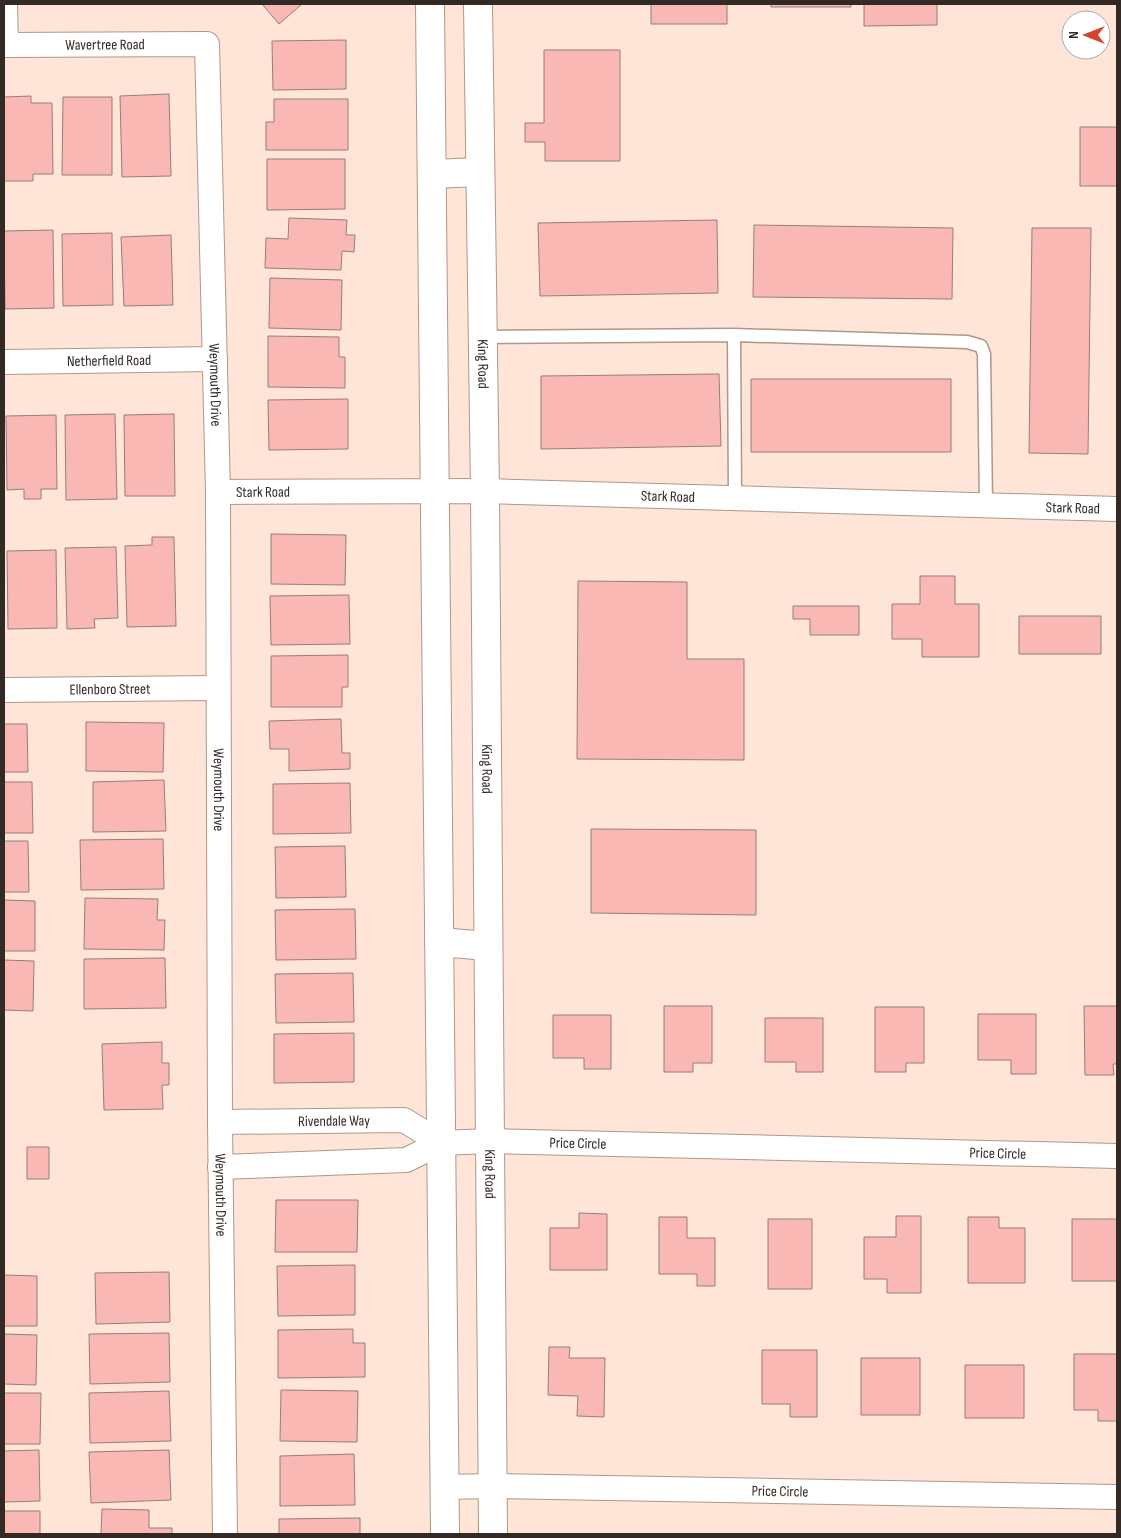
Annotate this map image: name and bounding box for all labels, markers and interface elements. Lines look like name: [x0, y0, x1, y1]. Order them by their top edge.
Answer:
north arrow: [1061, 10, 1111, 60]
text: N: [1065, 31, 1082, 39]
street label: Wavertree Road: [65, 35, 145, 55]
street label: King Road: [473, 339, 493, 389]
street label: Weymouth Drive: [204, 343, 225, 427]
street label: Netherfield Road: [67, 351, 151, 371]
street label: Stark Road: [236, 483, 290, 502]
street label: Stark Road: [641, 486, 695, 507]
street label: Stark Road: [1045, 498, 1100, 519]
street label: Ellenboro Street: [69, 680, 151, 699]
street label: King Road: [477, 744, 496, 794]
street label: Weymouth Drive: [209, 748, 228, 831]
street label: Rivendale Way: [298, 1111, 370, 1131]
street label: Price Circle: [549, 1133, 607, 1154]
street label: Price Circle: [969, 1143, 1026, 1164]
street label: King Road: [480, 1149, 499, 1199]
street label: Weymouth Drive: [210, 1153, 230, 1236]
street label: Price Circle: [751, 1482, 809, 1502]

